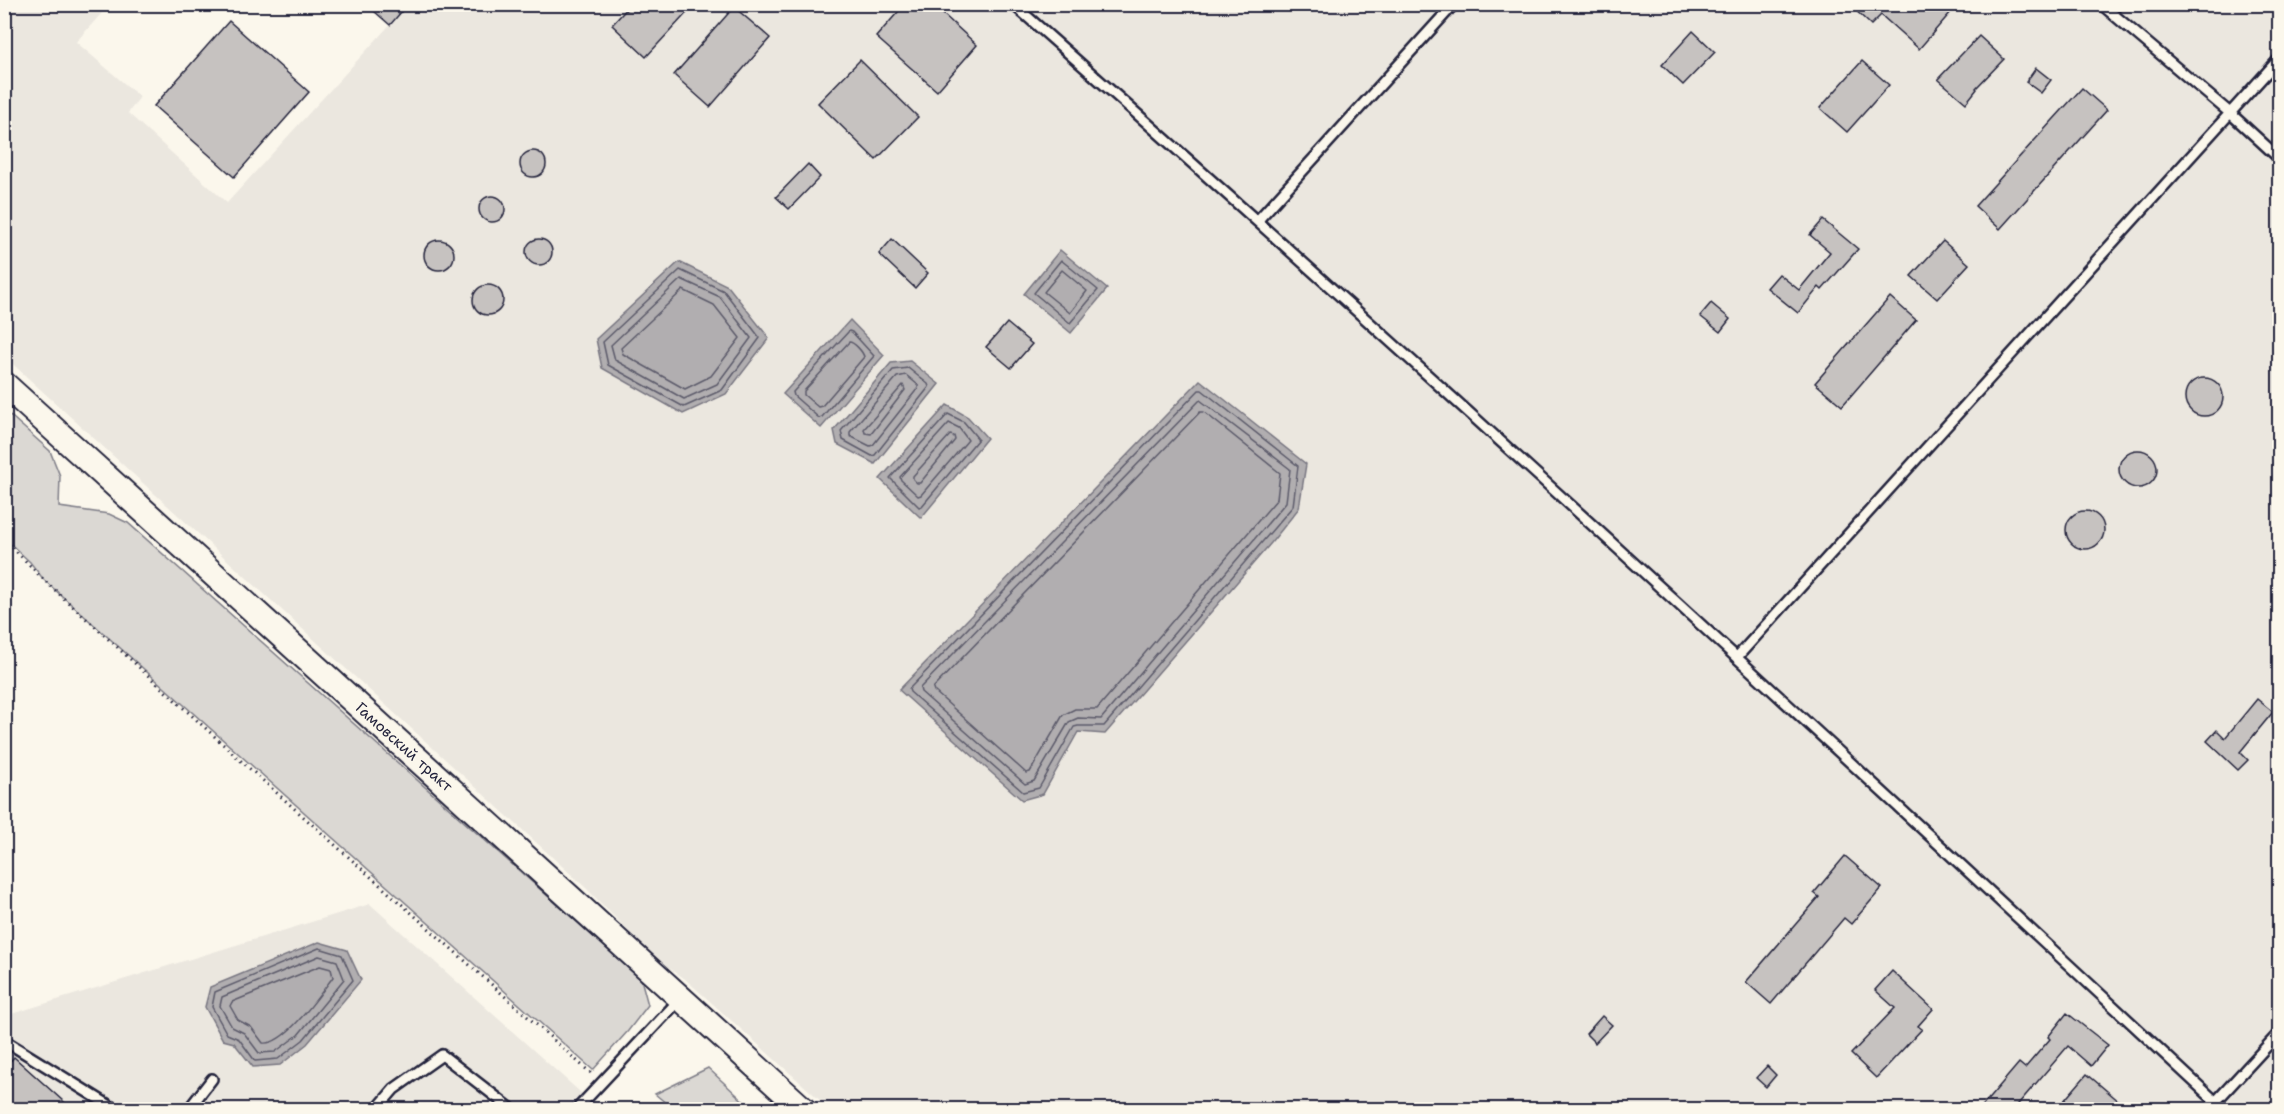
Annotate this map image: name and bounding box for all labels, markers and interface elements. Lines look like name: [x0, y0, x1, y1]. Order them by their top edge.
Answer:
street label: Гамовский тракт: [351, 698, 457, 796]

